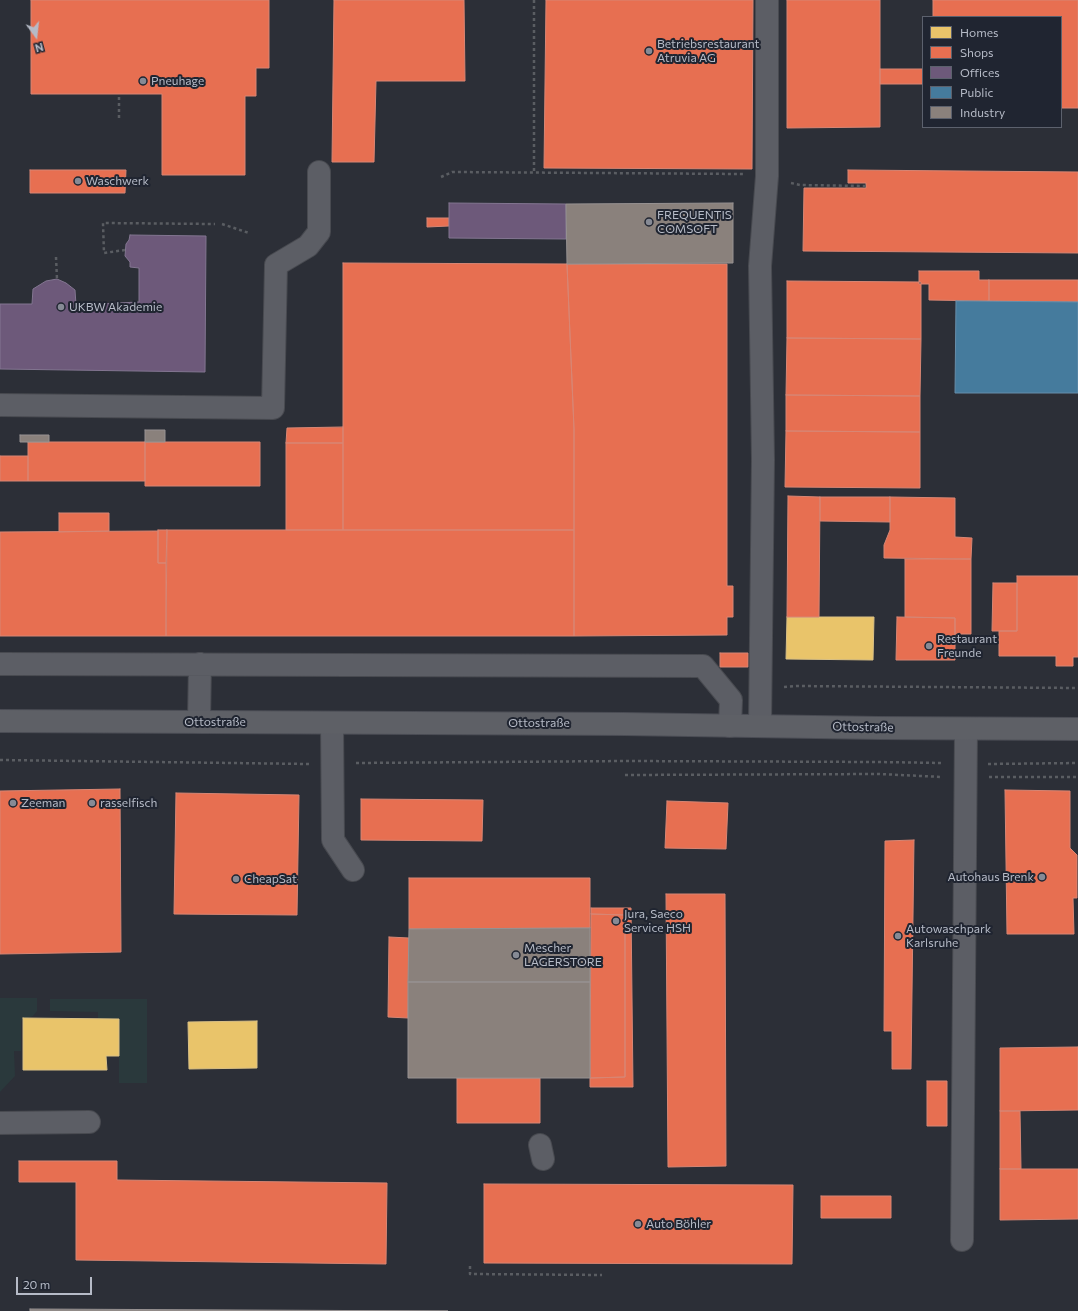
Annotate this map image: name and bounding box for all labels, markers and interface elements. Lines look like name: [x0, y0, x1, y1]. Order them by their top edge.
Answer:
north arrow: [16, 16, 56, 56]
legend: [922, 16, 1062, 128]
text: Homes: [960, 25, 998, 39]
place label: Betriebsrestaurant Atruvia AG: [657, 37, 760, 65]
text: N: [34, 41, 45, 55]
text: Shops: [960, 45, 994, 59]
marker: Betriebsrestaurant Atruvia AG: [644, 46, 654, 56]
text: Offices: [960, 65, 1000, 79]
place label: Pneuhage: [151, 74, 204, 88]
marker: Pneuhage: [138, 76, 148, 86]
text: Public: [960, 85, 993, 99]
text: Industry: [960, 105, 1005, 119]
place label: Waschwerk: [86, 174, 149, 188]
marker: Waschwerk: [73, 176, 83, 186]
place label: FREQUENTIS COMSOFT: [657, 208, 732, 236]
marker: FREQUENTIS COMSOFT: [644, 217, 654, 227]
place label: UKBW Akademie: [69, 300, 162, 314]
marker: UKBW Akademie: [56, 302, 66, 312]
place label: Restaurant Freunde: [937, 632, 997, 660]
marker: Restaurant Freunde: [924, 641, 934, 651]
street label: Ottostraße: [184, 715, 246, 729]
street label: Ottostraße: [508, 716, 570, 730]
street label: Ottostraße: [832, 719, 894, 735]
place label: Zeeman: [21, 796, 65, 810]
place label: rasselfisch: [100, 796, 157, 810]
marker: Zeeman: [8, 798, 18, 808]
marker: rasselfisch: [87, 798, 97, 808]
place label: Autohaus Brenk: [947, 870, 1034, 884]
place label: CheapSat: [244, 872, 297, 886]
marker: Autohaus Brenk: [1037, 872, 1047, 882]
marker: CheapSat: [231, 874, 241, 884]
place label: Jura, Saeco Service HSH: [624, 907, 691, 935]
marker: Jura, Saeco Service HSH: [611, 916, 621, 926]
place label: Autowaschpark Karlsruhe: [906, 922, 991, 950]
marker: Autowaschpark Karlsruhe: [893, 931, 903, 941]
place label: Mescher LAGERSTORE: [524, 941, 602, 969]
marker: Mescher LAGERSTORE: [511, 950, 521, 960]
place label: Auto Böhler: [646, 1217, 711, 1231]
marker: Auto Böhler: [633, 1219, 643, 1229]
scale bar: [18, 1269, 94, 1295]
text: 20 m: [23, 1277, 50, 1291]

